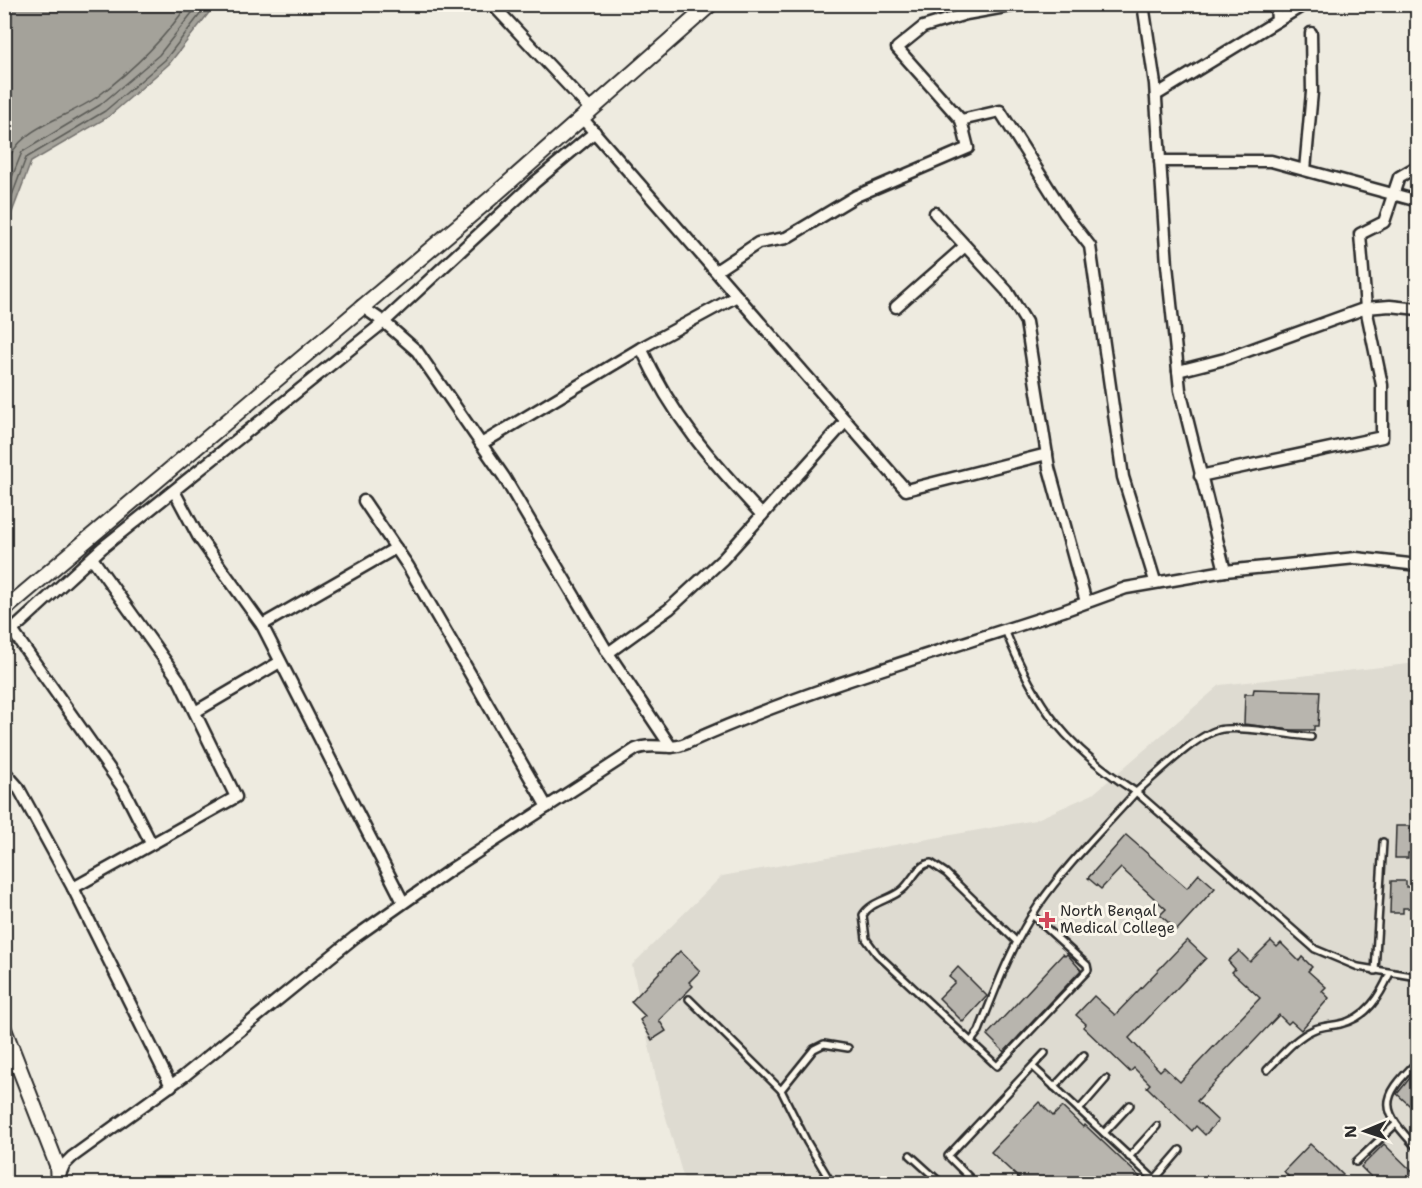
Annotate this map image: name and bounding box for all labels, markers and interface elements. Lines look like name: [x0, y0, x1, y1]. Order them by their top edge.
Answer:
place label: North Bengal Medical College: [1060, 901, 1175, 938]
marker: North Bengal Medical College: [1038, 911, 1056, 929]
north arrow: [1335, 1101, 1395, 1161]
text: N: [1340, 1125, 1361, 1138]

